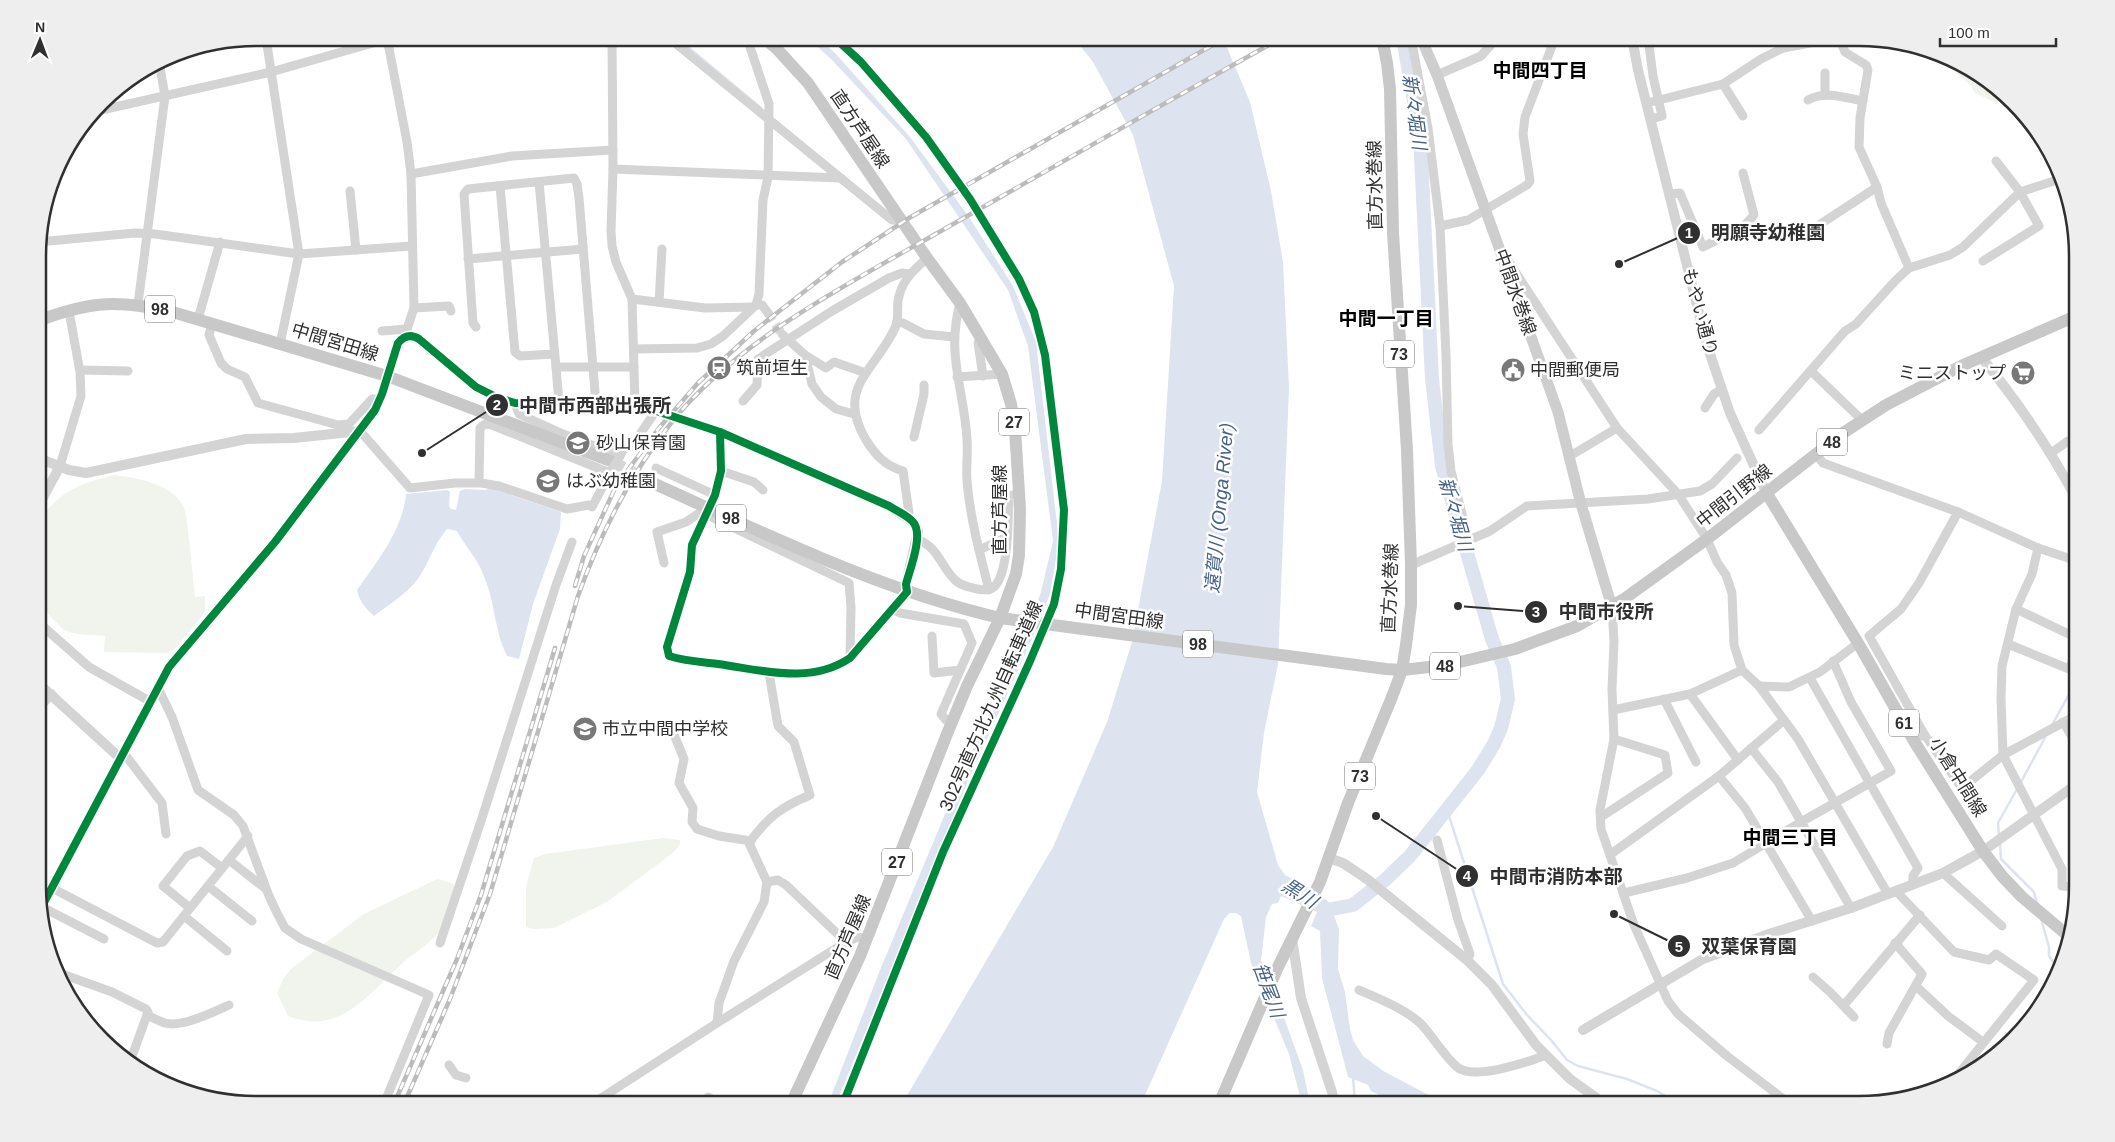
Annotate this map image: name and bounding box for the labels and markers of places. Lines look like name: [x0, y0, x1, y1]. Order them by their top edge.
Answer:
callout: 明願寺幼稚園: [1676, 216, 1835, 250]
station icon: 筑前垣生: [706, 355, 732, 381]
public building icon: 中間郵便局: [1500, 357, 1526, 383]
place label: 筑前垣生: [736, 358, 808, 378]
place label: 中間郵便局: [1530, 360, 1620, 380]
supermarket icon: ミニストップ: [2010, 360, 2036, 386]
place label: ミニストップ: [1898, 363, 2006, 383]
callout: 中間市西部出張所: [484, 388, 681, 422]
school or university icon: 砂山保育園: [565, 430, 591, 456]
place label: 砂山保育園: [596, 433, 686, 453]
school or university icon: はぶ幼稚園: [535, 468, 561, 494]
place label: はぶ幼稚園: [566, 471, 656, 491]
callout: 中間市役所: [1524, 595, 1664, 629]
school or university icon: 市立中間中学校: [572, 716, 598, 742]
place label: 市立中間中学校: [602, 719, 728, 739]
callout: 中間市消防本部: [1454, 859, 1632, 893]
callout: 双葉保育園: [1667, 929, 1807, 963]

